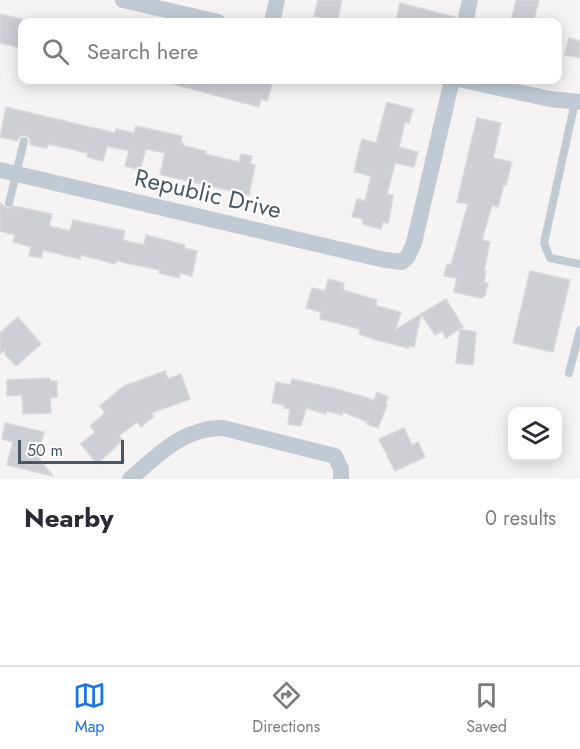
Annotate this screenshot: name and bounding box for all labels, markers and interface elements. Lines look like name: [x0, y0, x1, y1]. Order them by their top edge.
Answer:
search box: [18, 18, 562, 84]
icon: search: [39, 35, 72, 68]
text: Search here: [87, 35, 198, 67]
street label: Republic Drive: [131, 160, 285, 227]
map controls: [508, 407, 562, 461]
button: layers: [508, 407, 562, 461]
scale bar: [18, 437, 124, 464]
text: 50 m: [27, 439, 63, 462]
text: Nearby: [24, 499, 113, 537]
text: 0 results: [485, 504, 556, 533]
tab: Map: [73, 679, 106, 738]
tab: Directions: [252, 679, 320, 738]
tab: Saved: [466, 679, 507, 738]

